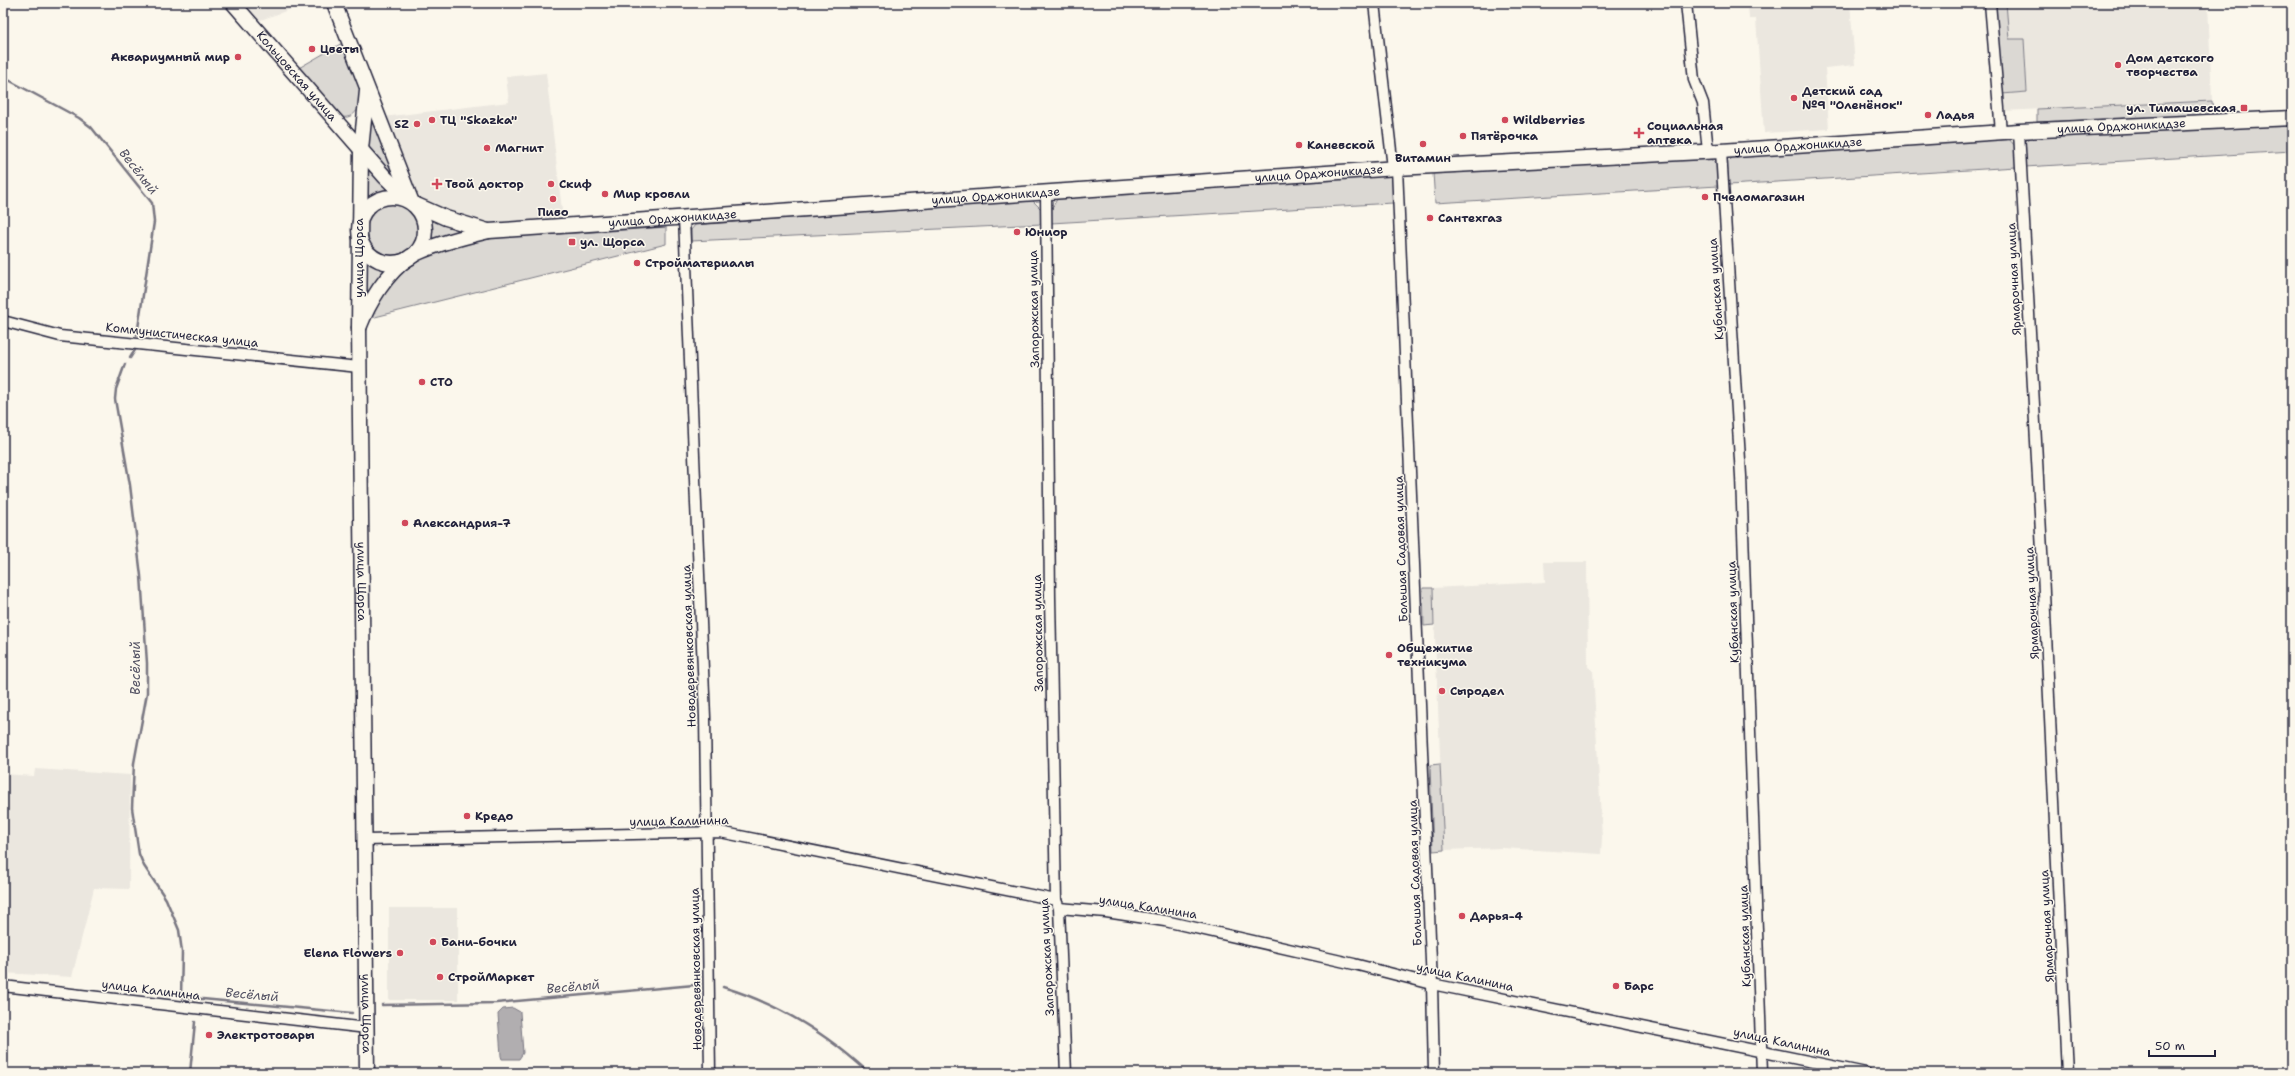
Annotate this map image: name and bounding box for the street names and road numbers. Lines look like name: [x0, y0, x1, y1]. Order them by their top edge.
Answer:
street label: Кольцовская улица: [253, 28, 341, 125]
street label: улица Орджоникидзе: [2057, 115, 2186, 137]
street label: улица Орджоникидзе: [1733, 134, 1863, 158]
street label: улица Орджоникидзе: [1254, 161, 1384, 186]
street label: улица Орджоникидзе: [931, 183, 1061, 208]
street label: улица Орджоникидзе: [608, 206, 737, 231]
street label: улица Щорса: [351, 218, 367, 298]
street label: Ярмарочная улица: [2003, 222, 2025, 336]
street label: Кубанская улица: [1704, 237, 1728, 341]
street label: Запорожская улица: [1025, 249, 1043, 368]
street label: Коммунистическая улица: [105, 319, 260, 351]
street label: Большая Садовая улица: [1390, 475, 1412, 623]
street label: улица Щорса: [353, 542, 370, 622]
street label: Ярмарочная улица: [2021, 546, 2043, 660]
street label: Кубанская улица: [1723, 560, 1743, 663]
street label: Новодеревянковская улица: [678, 564, 700, 728]
street label: Запорожская улица: [1029, 573, 1047, 692]
street label: Большая Садовая улица: [1404, 799, 1426, 947]
street label: улица Калинина: [629, 812, 729, 830]
street label: Ярмарочная улица: [2036, 869, 2058, 983]
street label: Кубанская улица: [1735, 884, 1755, 987]
street label: Новодеревянковская улица: [687, 887, 705, 1051]
street label: улица Калинина: [1098, 891, 1199, 923]
street label: Запорожская улица: [1036, 897, 1058, 1016]
street label: улица Калинина: [1415, 959, 1516, 995]
street label: улица Щорса: [358, 974, 375, 1054]
street label: улица Калинина: [101, 976, 202, 1004]
street label: улица Калинина: [1732, 1024, 1833, 1060]

